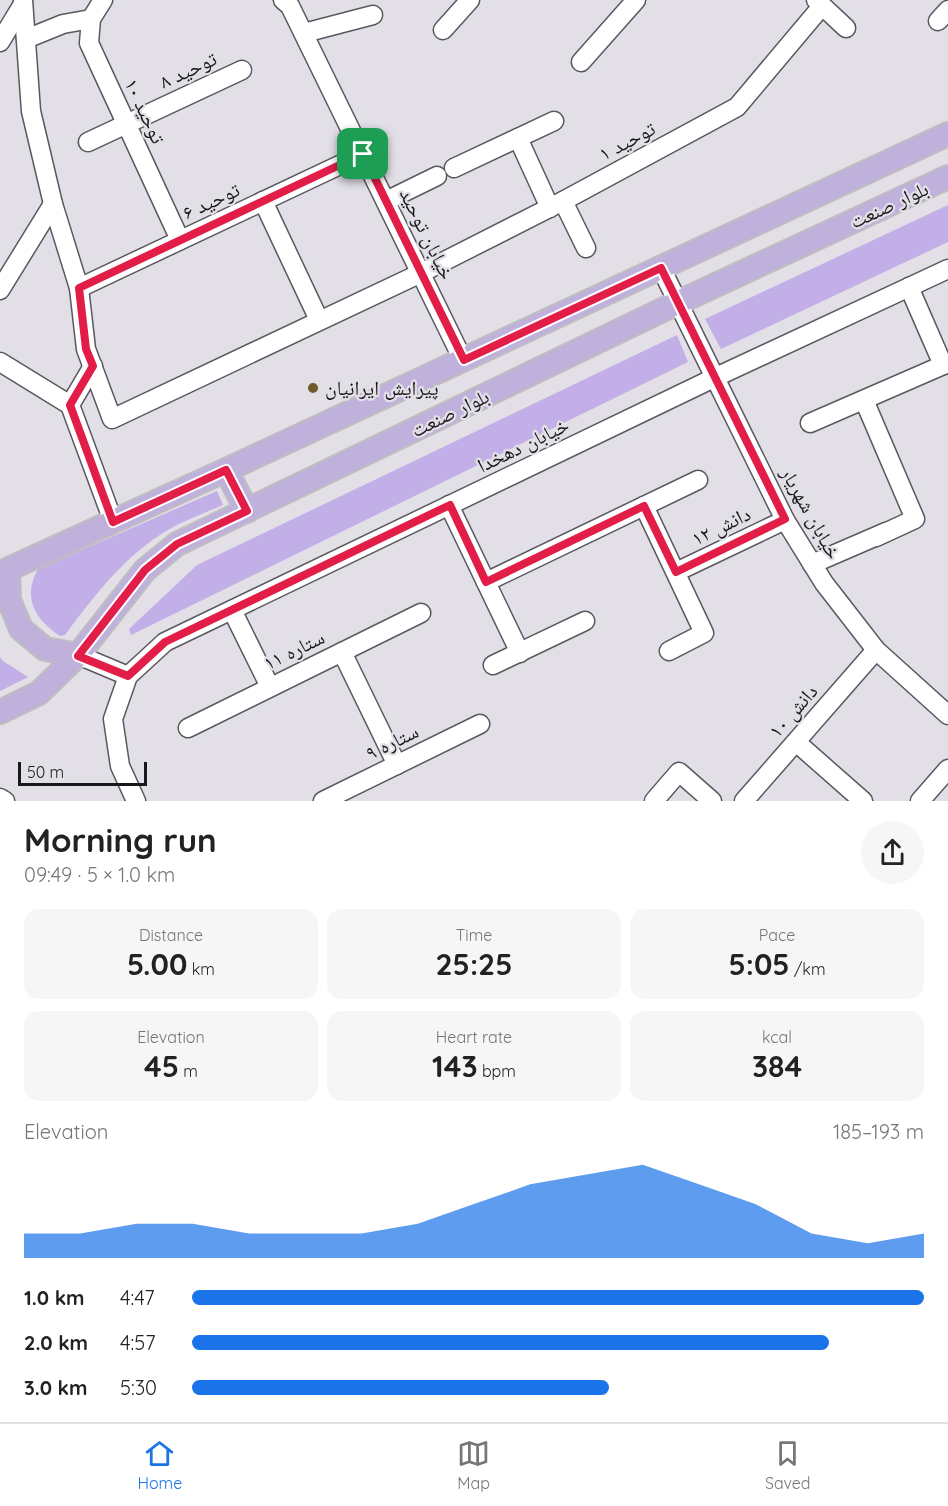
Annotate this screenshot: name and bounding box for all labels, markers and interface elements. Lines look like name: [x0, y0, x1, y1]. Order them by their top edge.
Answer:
street label: توحید ۸: [155, 45, 220, 94]
street label: توحید ۱۰: [120, 74, 171, 147]
street label: توحید ۱: [594, 115, 659, 166]
pin: [337, 128, 388, 179]
icon: arrive: [346, 137, 379, 170]
street label: بلوار صنعت: [845, 175, 932, 234]
street label: توحید ۶: [178, 176, 243, 225]
street label: خیابان توحید: [395, 184, 460, 284]
place label: پیرایش ایرانیان: [325, 375, 439, 400]
marker: پیرایش ایرانیان: [306, 381, 320, 395]
street label: بلوار صنعت: [407, 383, 493, 442]
street label: خیابان دهخدا: [473, 412, 573, 477]
street label: خیابان شهریار: [775, 462, 847, 563]
street label: دانش ۱۲: [687, 501, 754, 550]
street label: ستاره ۱۱: [259, 624, 328, 675]
street label: دانش ۱۰: [763, 679, 822, 742]
street label: ستاره ۹: [361, 718, 422, 765]
scale bar: [18, 759, 147, 786]
text: 50 m: [27, 762, 64, 782]
text: Morning run: [24, 819, 217, 860]
button: share: [861, 821, 924, 884]
text: 09:49 · 5 × 1.0 km: [24, 862, 175, 887]
text: Distance: [139, 925, 203, 945]
text: Time: [456, 925, 492, 945]
text: Pace: [759, 925, 795, 945]
text: 5.00: [127, 945, 187, 983]
text: 25:25: [436, 945, 512, 983]
text: 5:05: [728, 945, 790, 983]
text: km: [187, 959, 215, 979]
text: /km: [790, 959, 826, 979]
text: Elevation: [137, 1027, 205, 1047]
text: Heart rate: [436, 1027, 512, 1047]
text: kcal: [762, 1027, 792, 1047]
text: 45: [144, 1047, 179, 1085]
text: 143: [432, 1047, 478, 1085]
text: 384: [752, 1047, 802, 1085]
text: m: [179, 1061, 198, 1081]
text: bpm: [478, 1061, 516, 1081]
text: Elevation: [24, 1119, 108, 1144]
text: 185–193 m: [833, 1119, 924, 1144]
text: 1.0 km: [24, 1285, 84, 1310]
text: 4:47: [120, 1285, 154, 1310]
text: 2.0 km: [24, 1330, 88, 1355]
text: 4:57: [120, 1330, 155, 1355]
text: 3.0 km: [24, 1375, 87, 1400]
text: 5:30: [120, 1375, 157, 1400]
tab: Home: [137, 1437, 182, 1493]
tab: Map: [457, 1437, 490, 1493]
tab: Saved: [765, 1437, 811, 1493]

